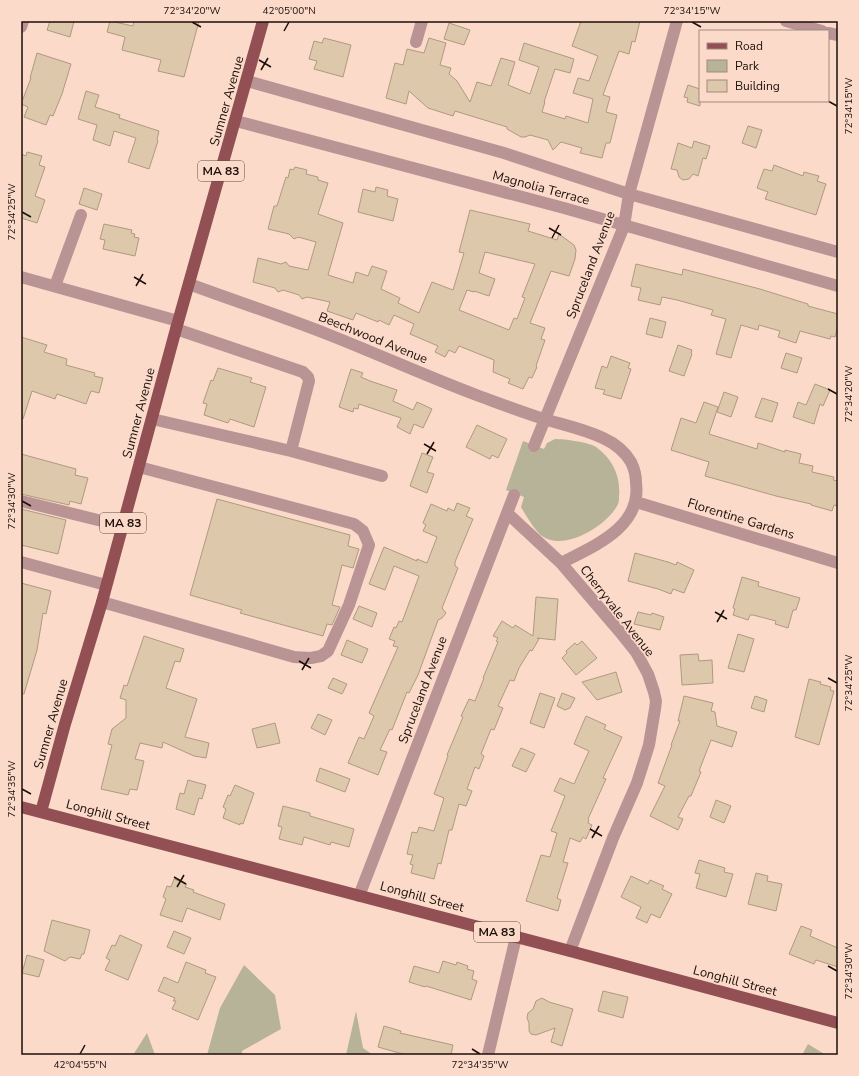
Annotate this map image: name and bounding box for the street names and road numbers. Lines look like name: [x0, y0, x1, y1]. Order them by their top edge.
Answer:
street label: Sumner Avenue: [206, 54, 248, 148]
road number: MA 83: [198, 161, 244, 181]
street label: Magnolia Terrace: [490, 166, 592, 210]
street label: Spruceland Avenue: [562, 209, 620, 321]
street label: Beechwood Avenue: [316, 308, 430, 368]
street label: Sumner Avenue: [118, 366, 160, 460]
street label: Florentine Gardens: [685, 494, 797, 544]
road number: MA 83: [100, 513, 146, 533]
street label: Cherryvale Avenue: [576, 562, 658, 660]
street label: Spruceland Avenue: [394, 634, 452, 746]
street label: Sumner Avenue: [30, 677, 72, 771]
street label: Longhill Street: [64, 795, 152, 835]
street label: Longhill Street: [378, 877, 466, 917]
road number: MA 83: [474, 922, 520, 942]
street label: Longhill Street: [691, 961, 779, 1001]

